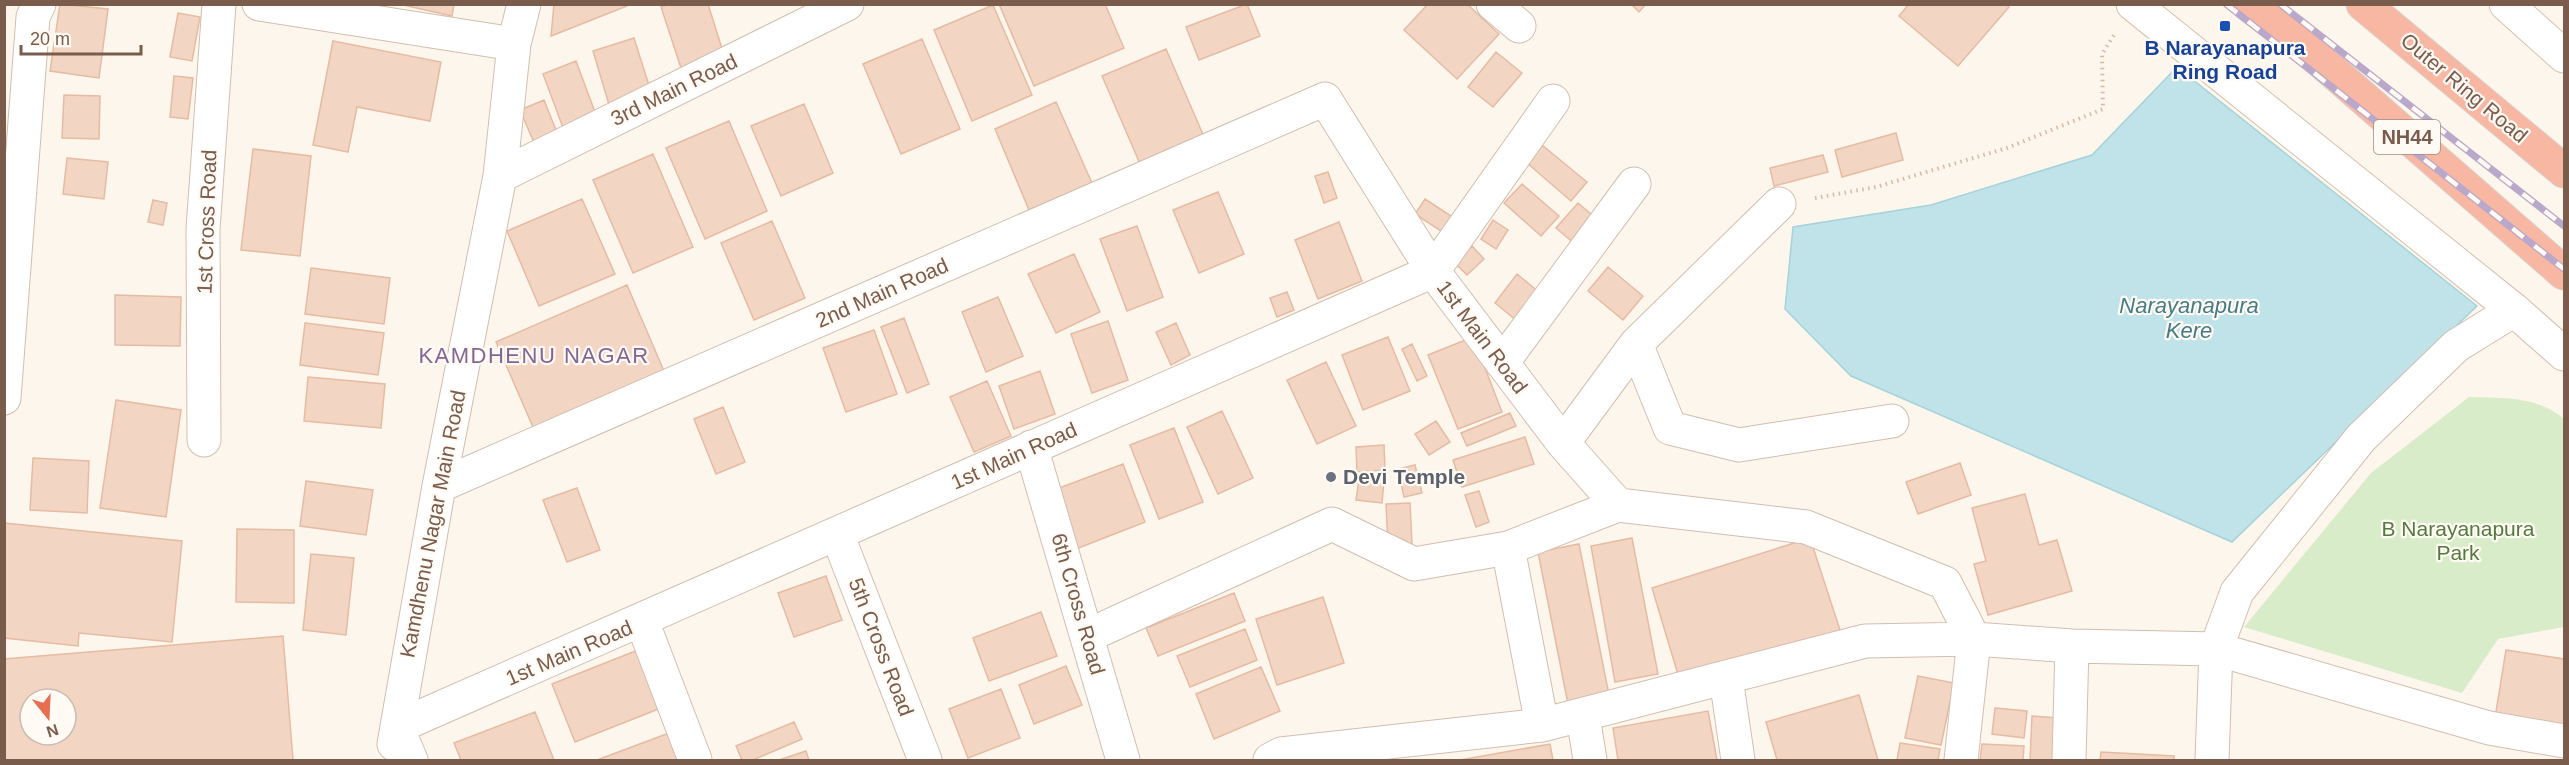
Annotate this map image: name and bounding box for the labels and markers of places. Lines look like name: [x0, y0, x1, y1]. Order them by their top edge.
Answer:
marker: B Narayanapura Ring Road: [2218, 19, 2232, 33]
place label: B Narayanapura Ring Road: [2144, 36, 2306, 83]
place label: Devi Temple: [1343, 465, 1465, 488]
marker: Devi Temple: [1324, 470, 1338, 484]

